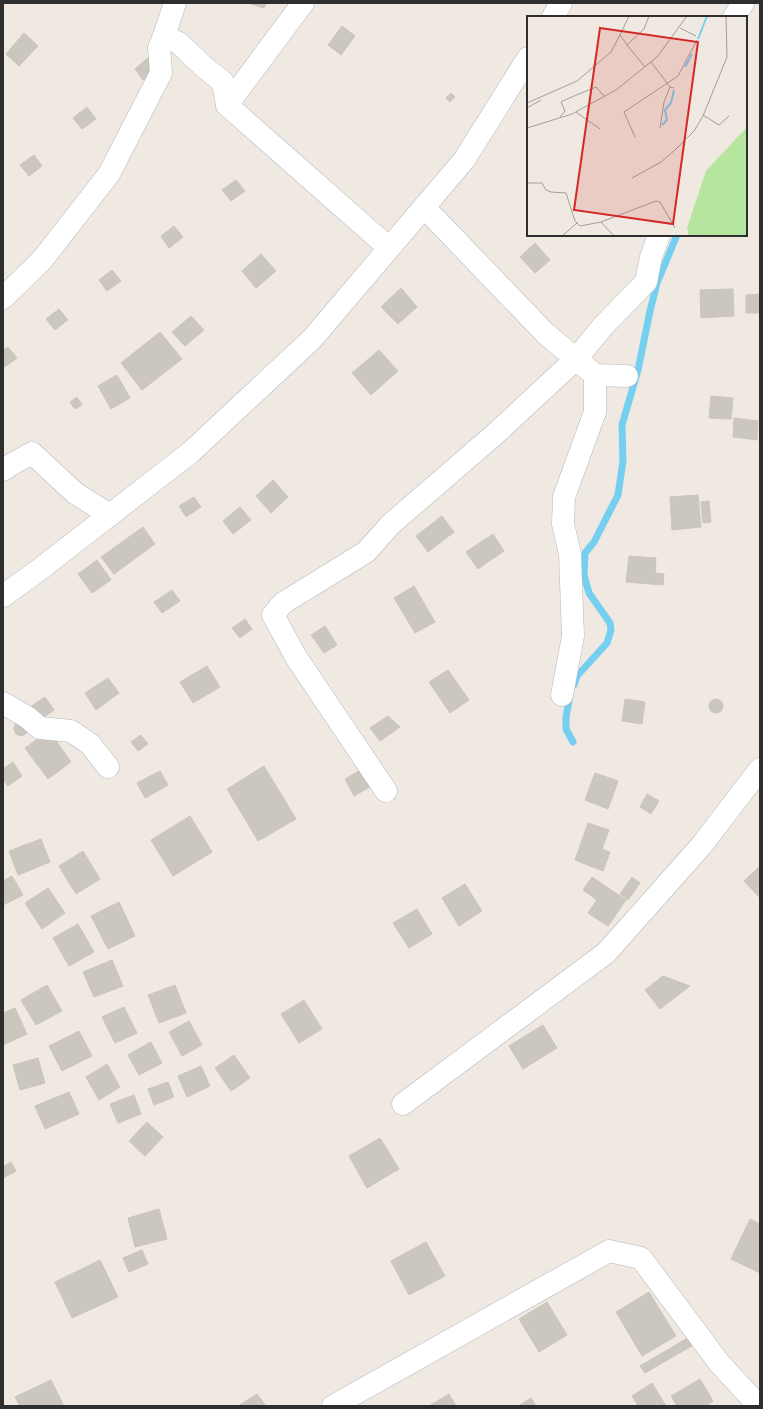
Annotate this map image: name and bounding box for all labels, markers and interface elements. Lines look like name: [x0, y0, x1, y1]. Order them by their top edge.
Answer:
inset map: [527, 16, 747, 236]

